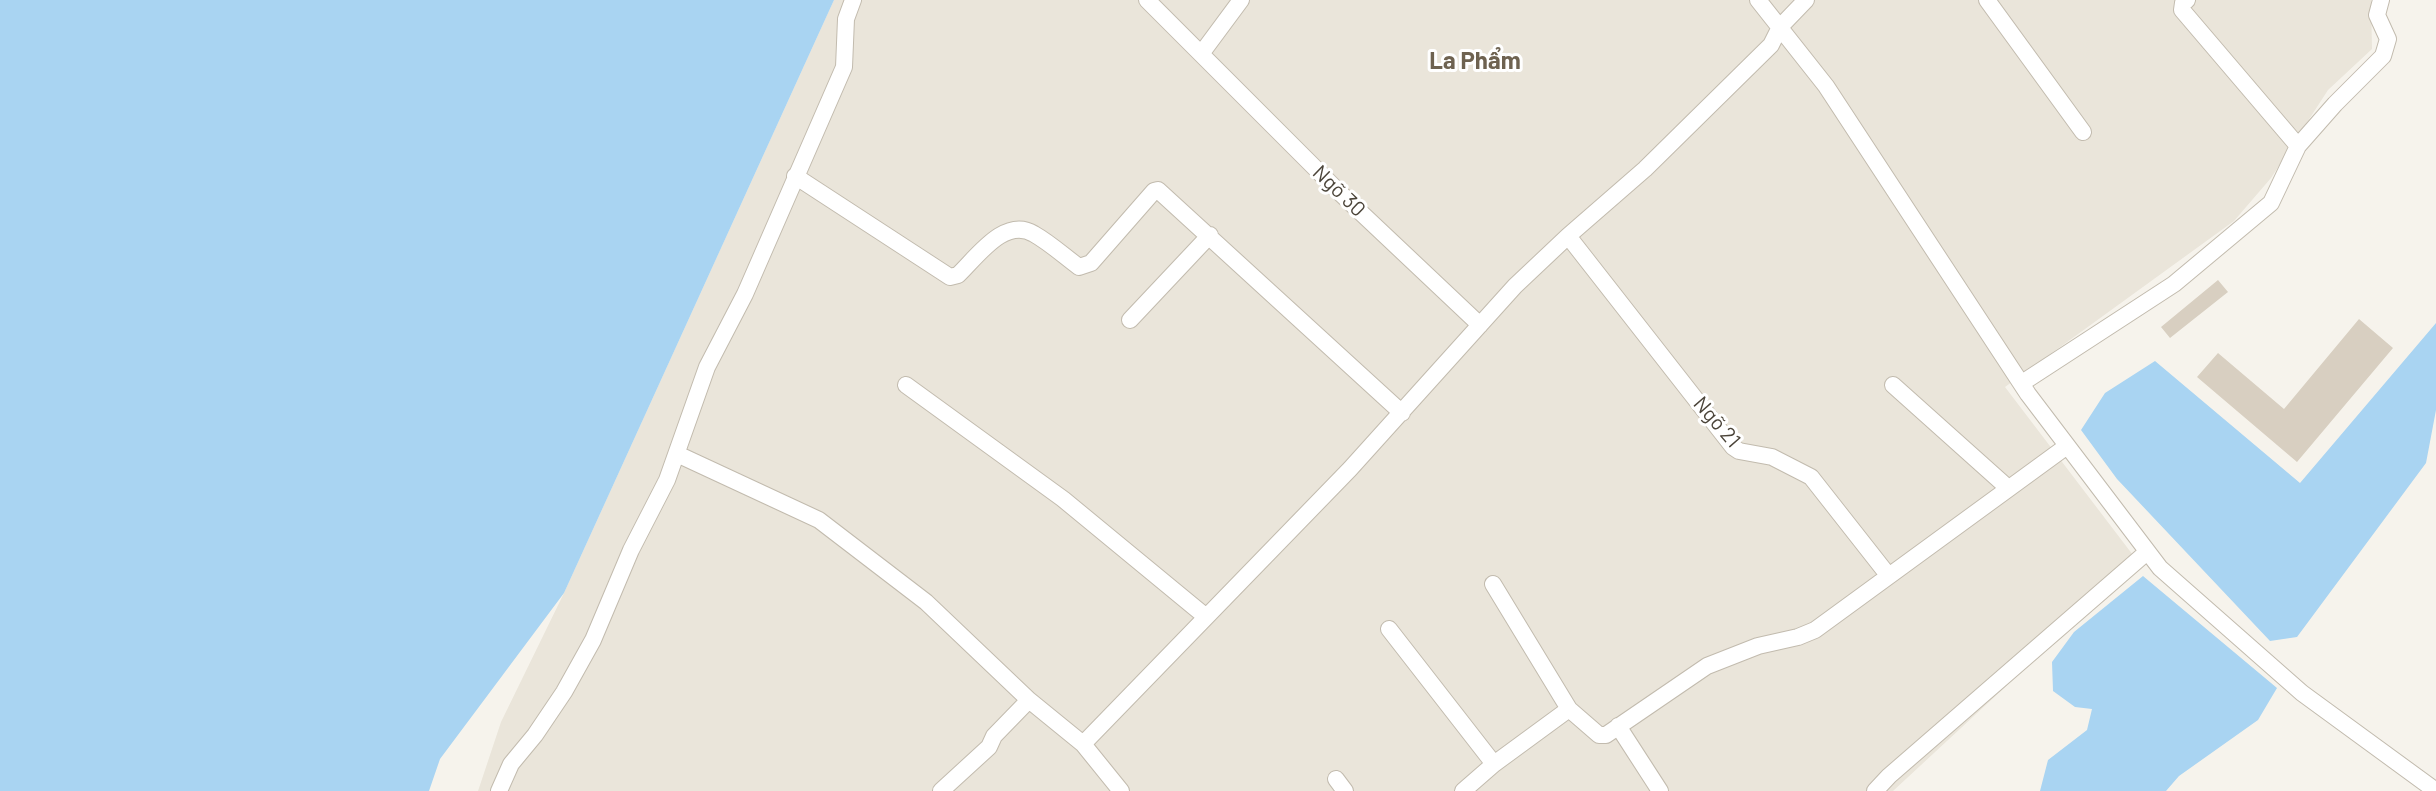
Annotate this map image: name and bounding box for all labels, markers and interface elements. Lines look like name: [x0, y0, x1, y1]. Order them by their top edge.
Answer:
district label: La Phẩm: [1429, 47, 1521, 75]
street label: Ngõ 30: [1307, 160, 1371, 222]
street label: Ngõ 21: [1688, 391, 1746, 453]

